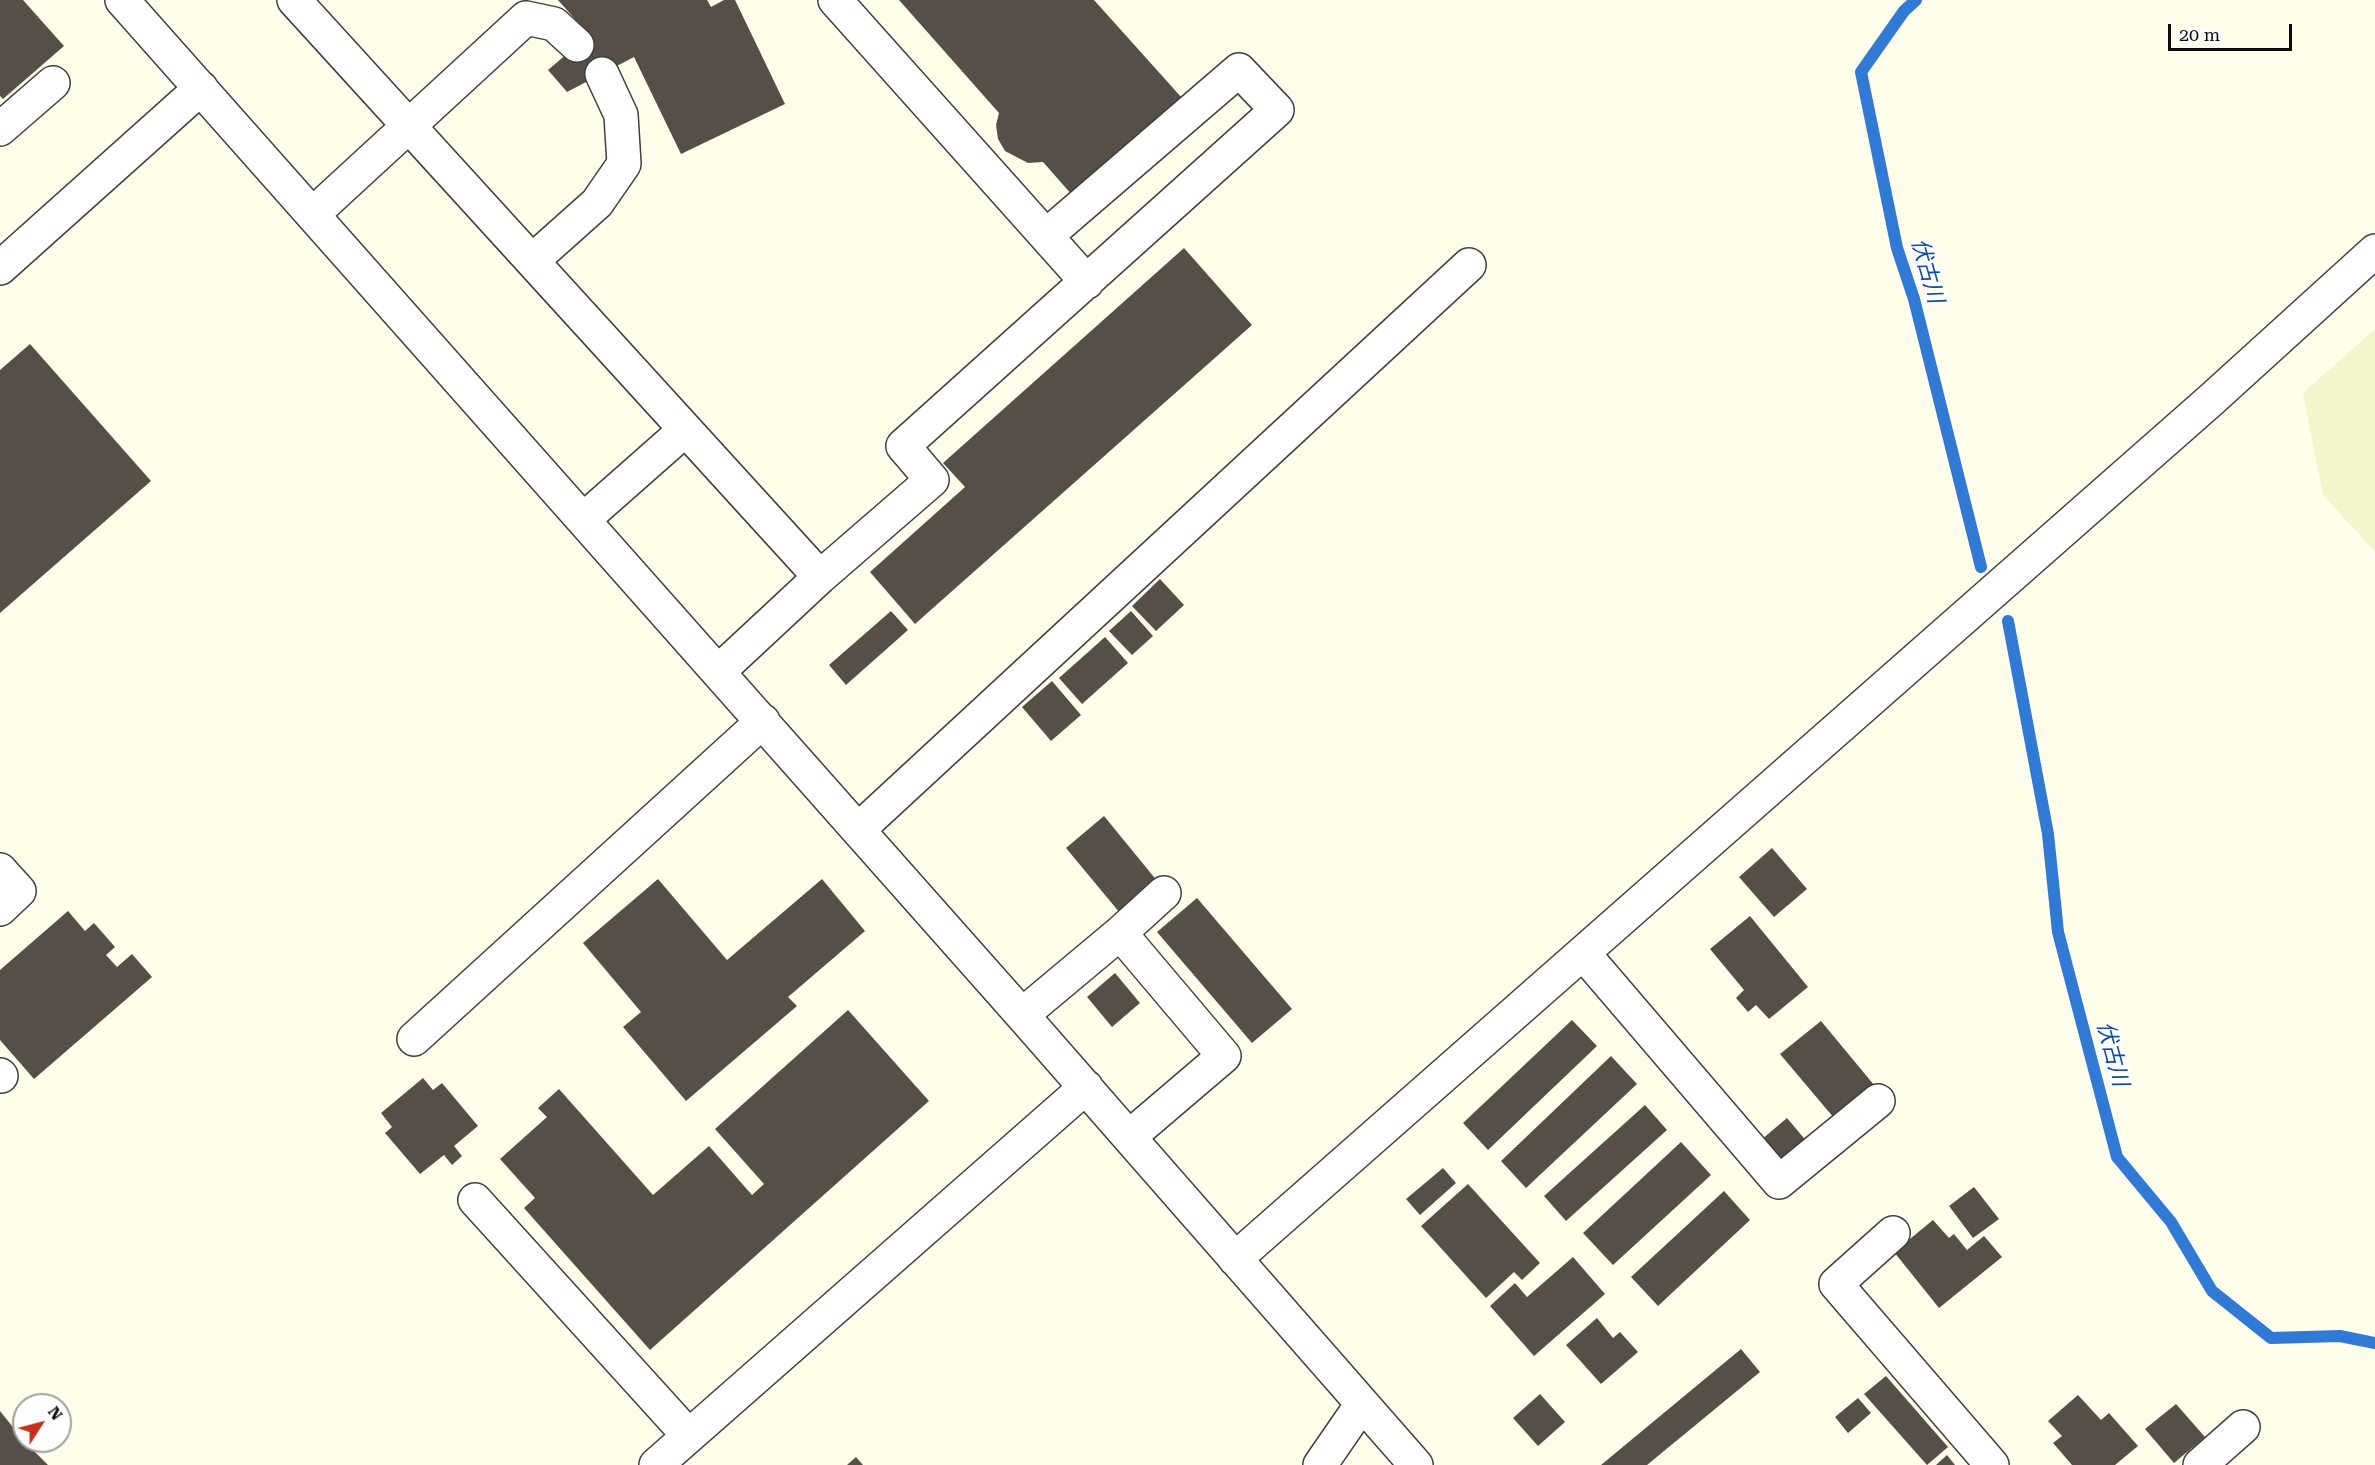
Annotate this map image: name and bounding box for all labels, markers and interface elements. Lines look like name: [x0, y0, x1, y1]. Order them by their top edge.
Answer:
scale bar: [2171, 12, 2296, 50]
text: 20 m: [2179, 24, 2220, 45]
water label: 伏古川: [1905, 236, 1949, 306]
water label: 伏古川: [2091, 1019, 2133, 1089]
north arrow: [12, 1393, 72, 1453]
text: N: [44, 1403, 67, 1424]

